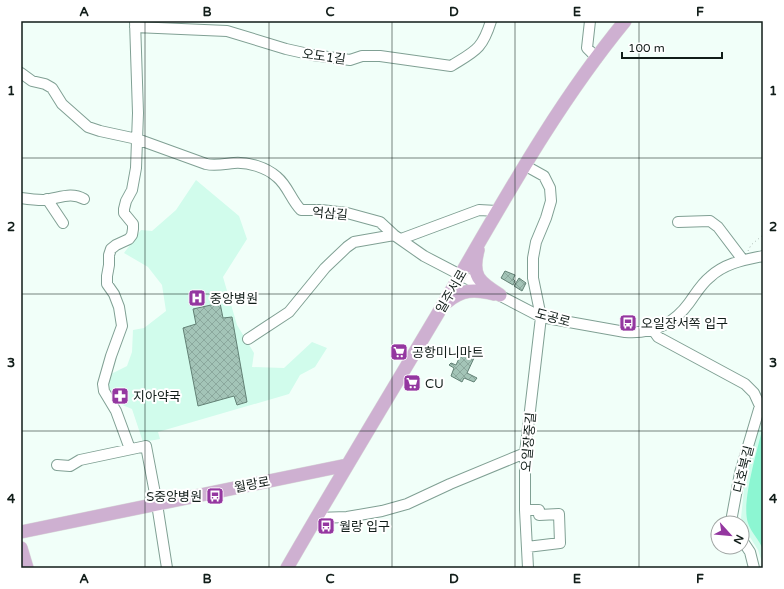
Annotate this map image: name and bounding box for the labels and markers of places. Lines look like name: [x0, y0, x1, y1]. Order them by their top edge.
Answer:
hospital icon: 중앙병원: [187, 288, 207, 308]
place label: 중앙병원: [210, 291, 258, 307]
bus stop icon: 오일장서쪽 입구: [618, 313, 638, 333]
place label: 오일장서쪽 입구: [641, 316, 728, 332]
supermarket icon: 공항미니마트: [389, 342, 409, 362]
place label: 공항미니마트: [412, 345, 484, 361]
supermarket icon: CU: [402, 373, 422, 393]
place label: CU: [425, 376, 444, 392]
pharmacy icon: 지아약국: [110, 386, 130, 406]
place label: 지아약국: [133, 389, 181, 405]
bus stop icon: S중앙병원: [205, 486, 225, 506]
place label: S중앙병원: [146, 489, 202, 505]
bus stop icon: 월랑 입구: [316, 516, 336, 536]
place label: 월랑 입구: [339, 519, 390, 535]

